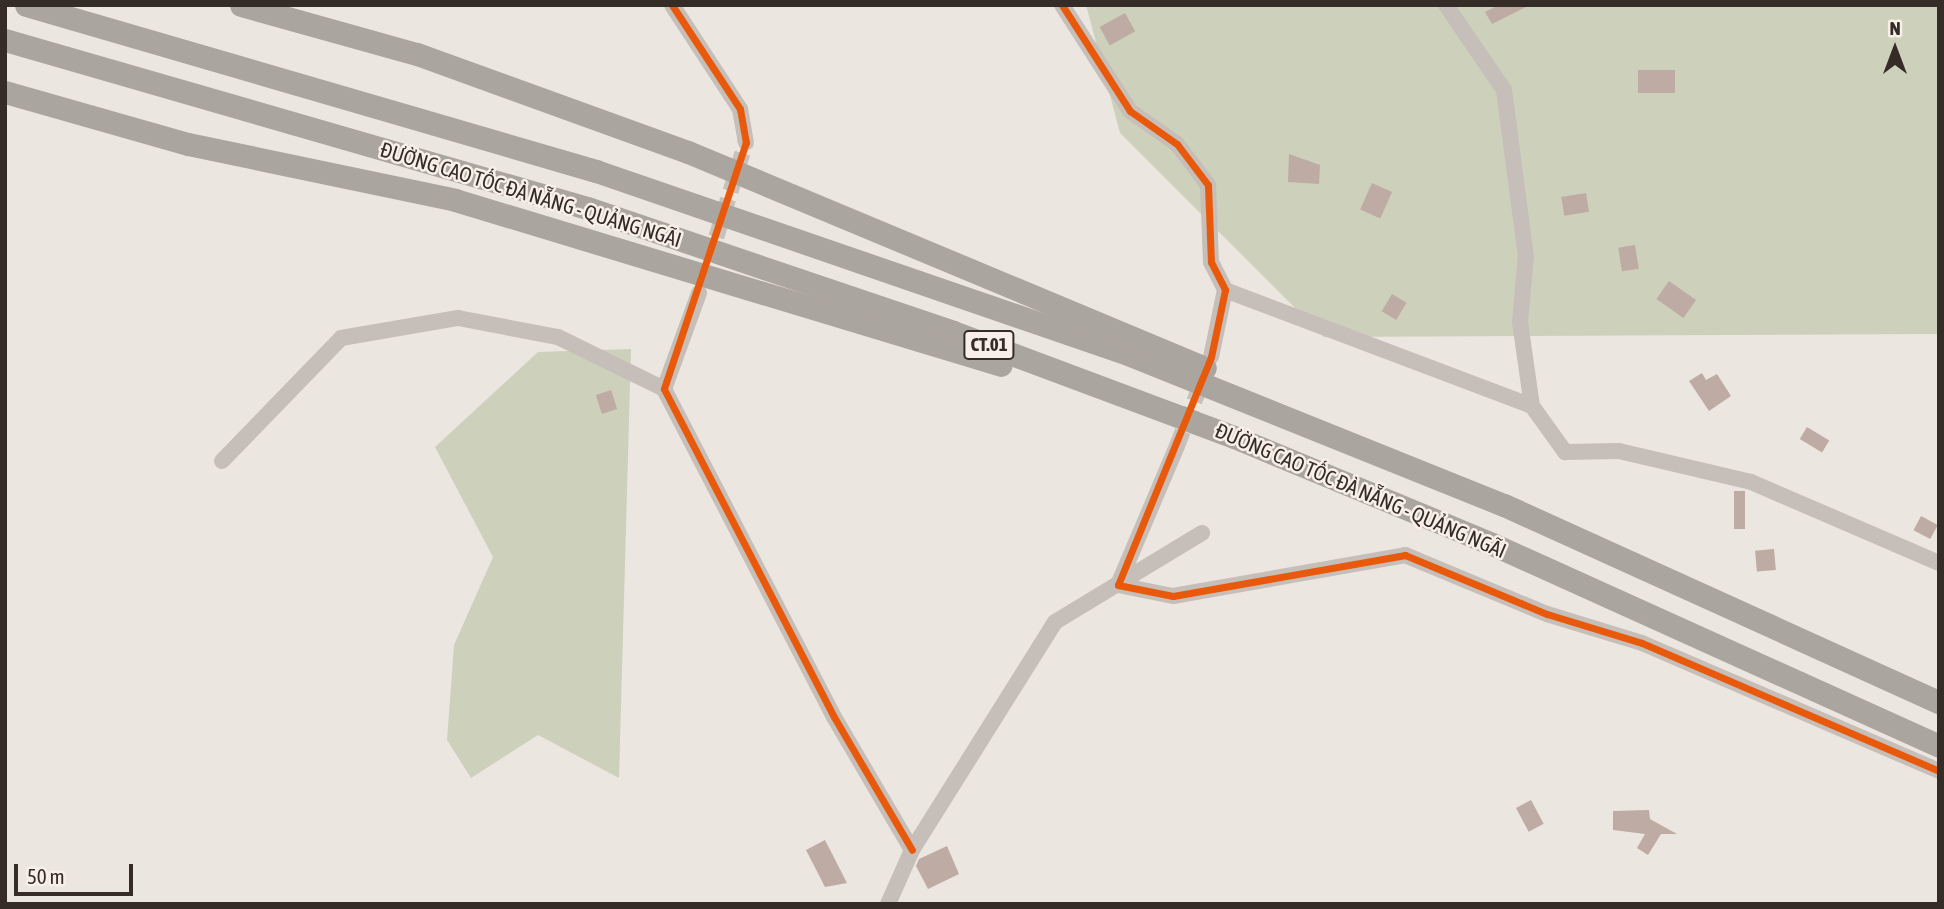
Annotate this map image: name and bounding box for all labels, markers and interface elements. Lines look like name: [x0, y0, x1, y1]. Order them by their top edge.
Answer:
north arrow: [1860, 14, 1930, 84]
text: N: [1889, 17, 1901, 39]
street label: ĐƯỜNG CAO TỐC ĐÀ NẴNG - QUẢNG NGÃI: [377, 136, 685, 252]
road number: CT.01: [963, 330, 1015, 360]
street label: ĐƯỜNG CAO TỐC ĐÀ NẴNG - QUẢNG NGÃI: [1212, 417, 1510, 563]
scale bar: [18, 850, 136, 894]
text: 50 m: [27, 864, 65, 888]

